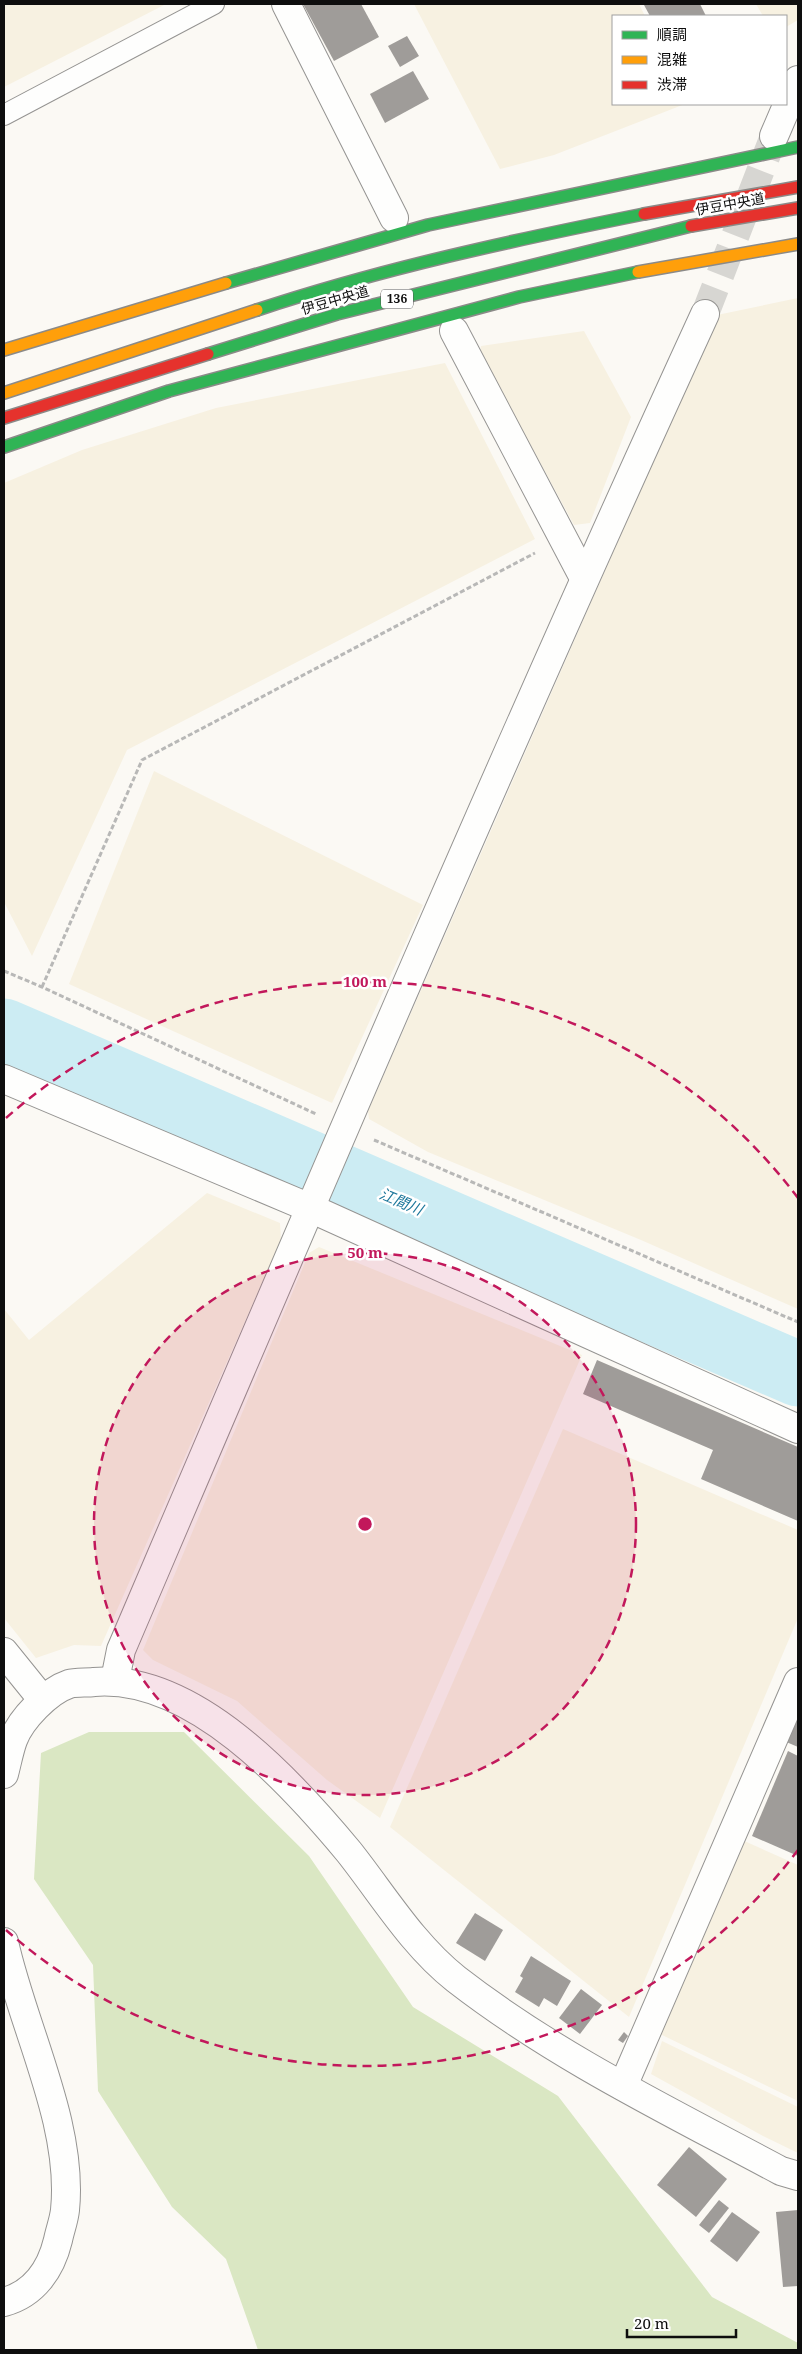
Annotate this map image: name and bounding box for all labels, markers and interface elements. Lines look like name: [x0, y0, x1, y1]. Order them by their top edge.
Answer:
legend: [612, 15, 787, 105]
text: 順調: [657, 24, 687, 44]
text: 混雑: [657, 49, 687, 69]
text: 渋滞: [657, 74, 687, 94]
street label: 伊豆中央道: [694, 188, 766, 219]
street label: 伊豆中央道: [299, 281, 371, 318]
road number: 136: [381, 290, 413, 308]
text: 100 m: [343, 971, 387, 991]
water label: 江間川: [377, 1183, 428, 1220]
text: 50 m: [347, 1242, 383, 1262]
centre of rings: [356, 1515, 374, 1533]
scale bar: [627, 2306, 736, 2338]
text: 20 m: [634, 2313, 669, 2333]

